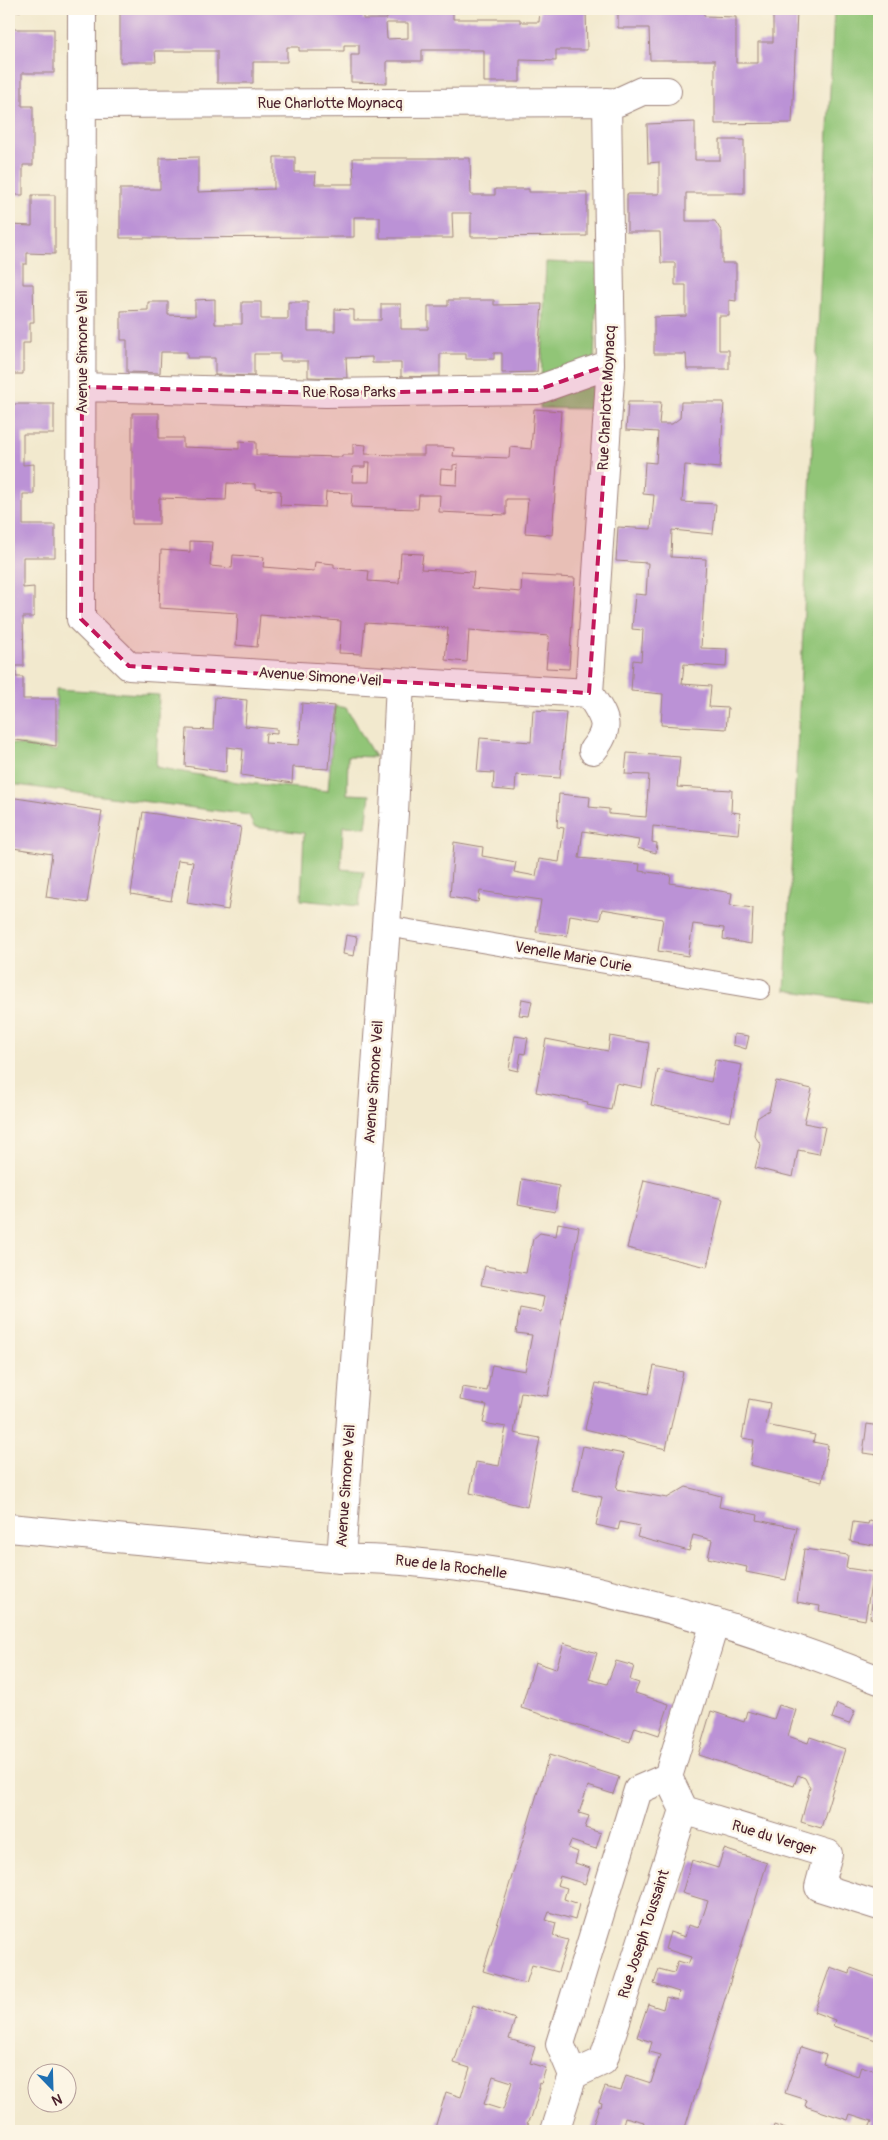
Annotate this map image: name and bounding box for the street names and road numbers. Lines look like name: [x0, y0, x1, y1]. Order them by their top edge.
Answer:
street label: Rue Charlotte Moynacq: [257, 94, 403, 113]
street label: Avenue Simone Veil: [73, 290, 92, 414]
street label: Rue Charlotte Moynacq: [594, 325, 620, 471]
street label: Rue Rosa Parks: [302, 383, 396, 402]
street label: Avenue Simone Veil: [258, 663, 382, 691]
street label: Venelle Marie Curie: [513, 937, 634, 977]
street label: Avenue Simone Veil: [360, 1020, 388, 1144]
street label: Avenue Simone Veil: [332, 1424, 360, 1548]
street label: Rue de la Rochelle: [394, 1551, 508, 1583]
street label: Rue du Verger: [730, 1816, 819, 1860]
street label: Rue Joseph Toussaint: [614, 1866, 674, 2001]

